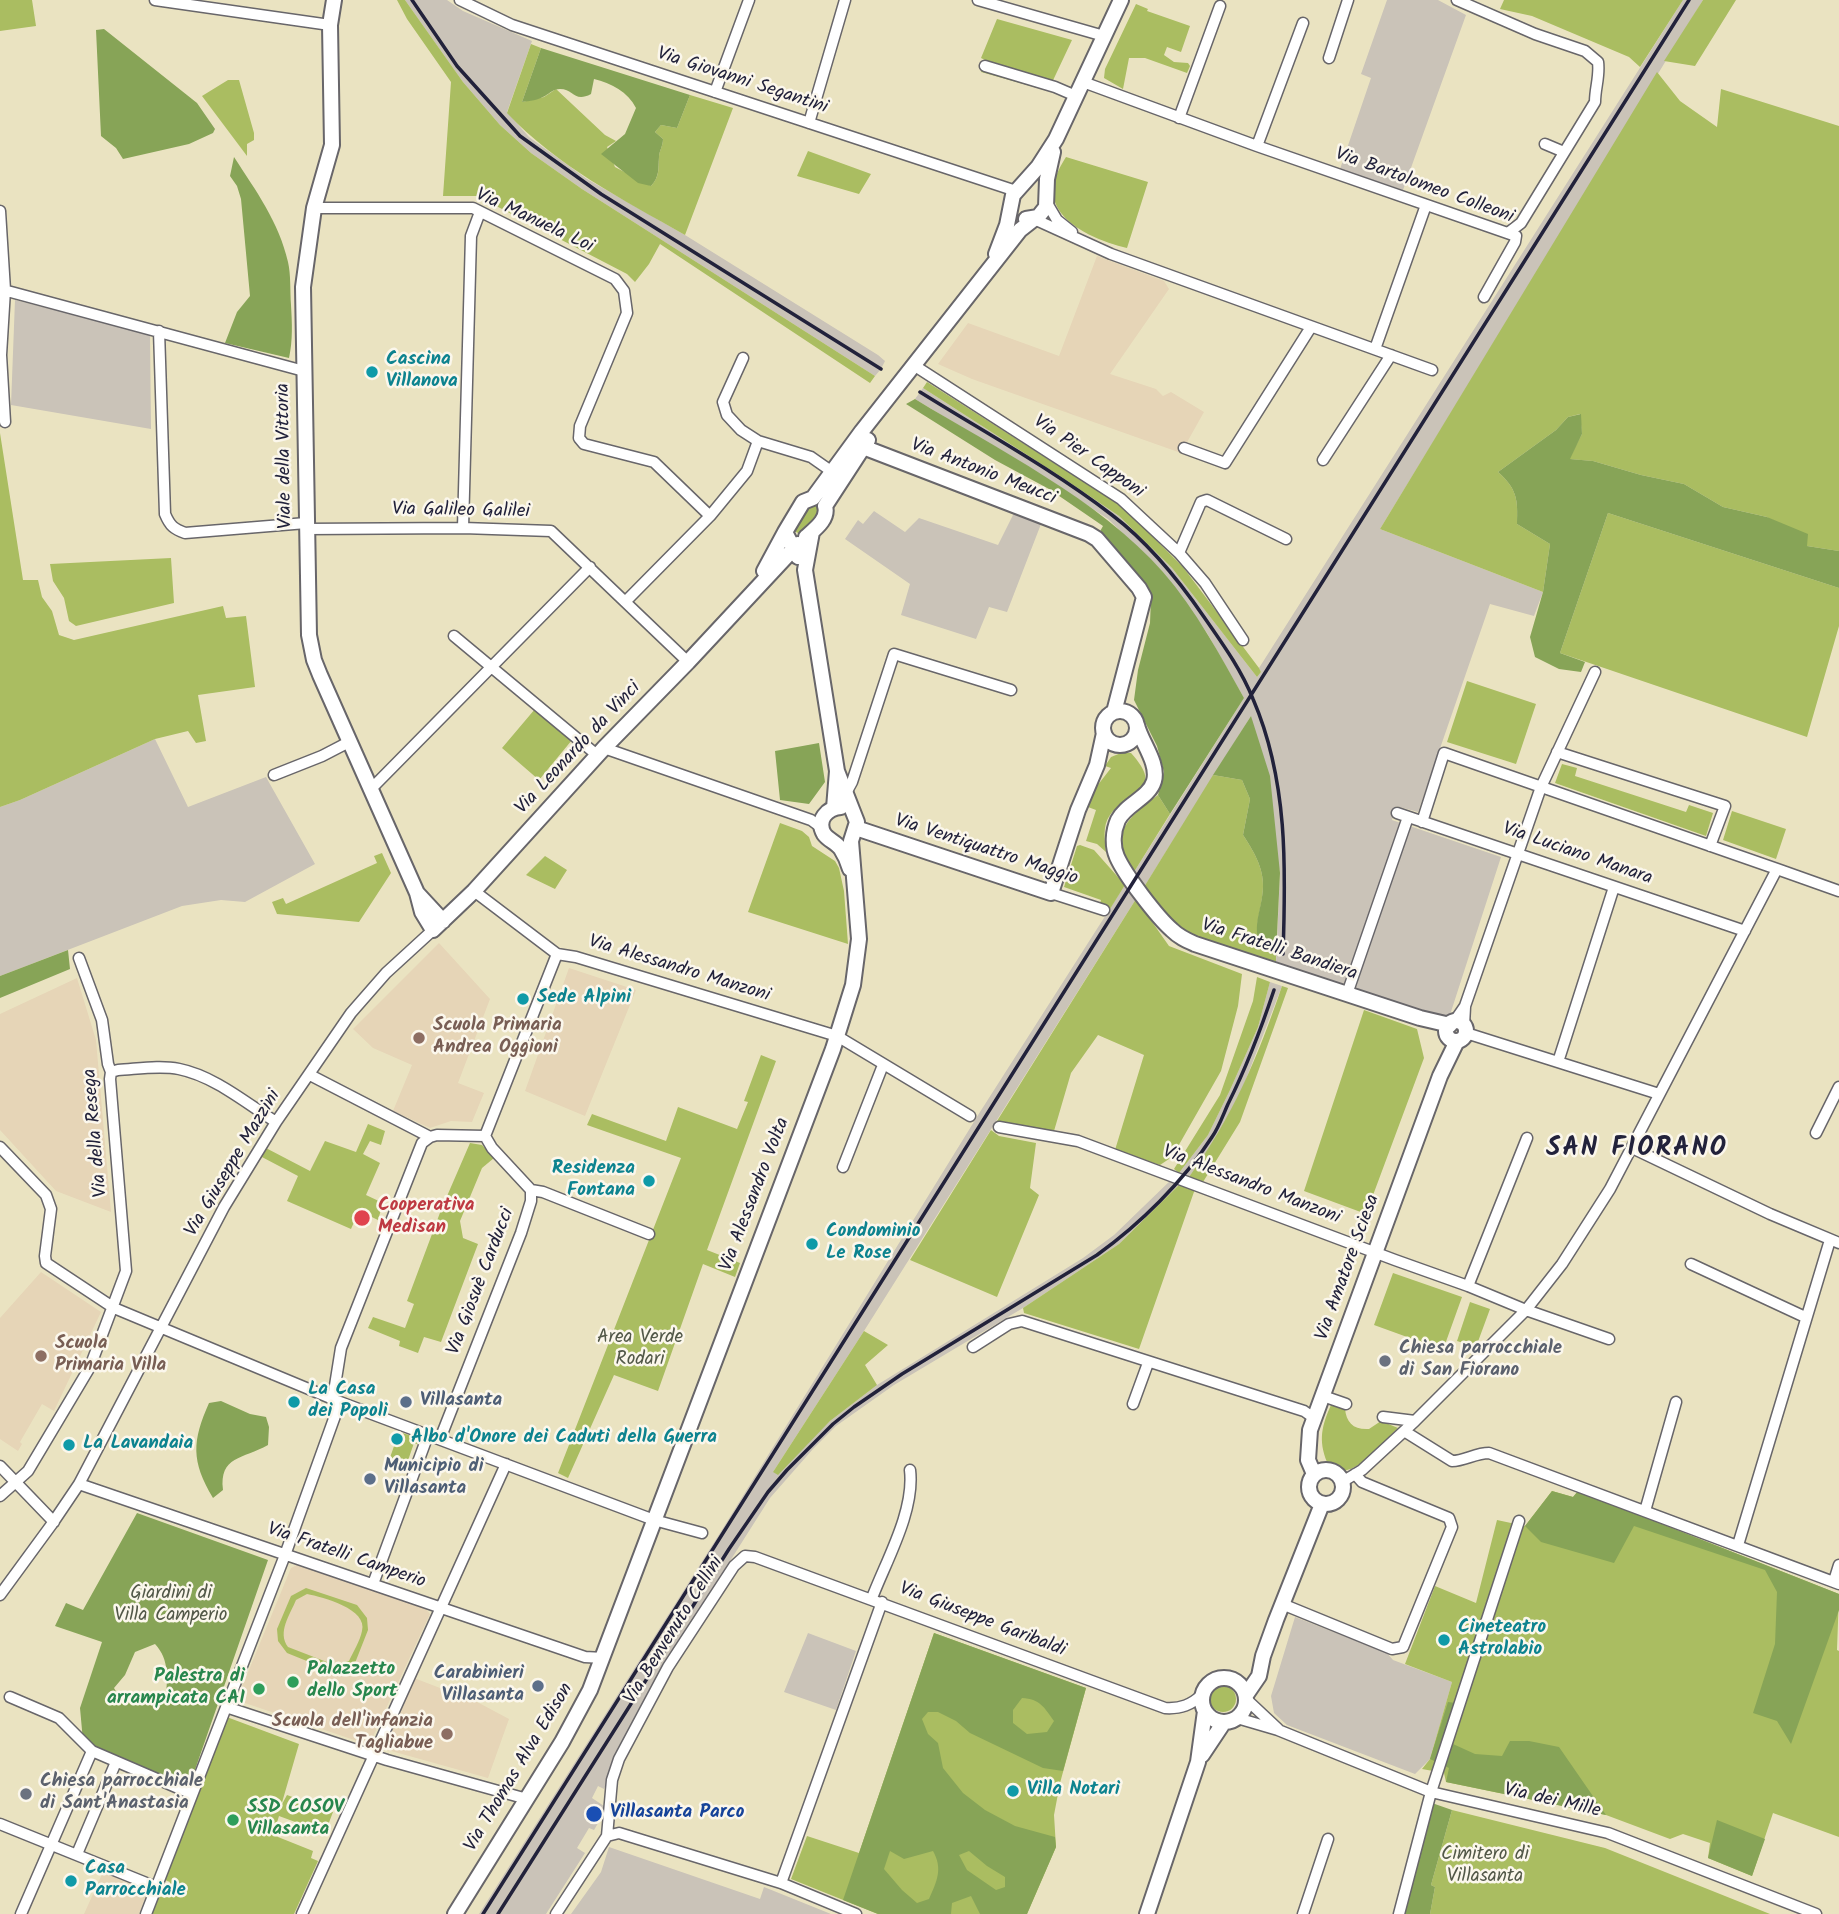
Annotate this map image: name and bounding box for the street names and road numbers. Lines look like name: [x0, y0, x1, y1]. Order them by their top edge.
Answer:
street label: Via Giovanni Segantini: [654, 44, 830, 120]
street label: Via Bartolomeo Colleoni: [1331, 144, 1517, 230]
street label: Via Manuela Loi: [471, 185, 597, 259]
street label: Viale della Vittoria: [273, 383, 299, 529]
street label: Via Pier Capponi: [1028, 411, 1148, 505]
street label: Via Antonio Meucci: [907, 435, 1059, 511]
street label: Via Galileo Galilei: [392, 499, 530, 525]
street label: Via Leonardo da Vinci: [512, 678, 646, 820]
street label: Via Ventiquattro Maggio: [892, 811, 1080, 891]
street label: Via Luciano Manara: [1499, 819, 1655, 891]
street label: Via Fratelli Bandiera: [1198, 915, 1360, 987]
street label: Via Alessandro Manzoni: [585, 932, 773, 1008]
street label: Via della Resega: [80, 1068, 114, 1198]
street label: Via Giuseppe Mazzini: [181, 1086, 287, 1242]
street label: Via Alessandro Volta: [716, 1115, 796, 1275]
street label: Via Alessandro Manzoni: [1159, 1142, 1343, 1230]
street label: Via Amatore Sciesa: [1312, 1192, 1386, 1344]
street label: Via Giosuè Carducci: [443, 1205, 521, 1359]
street label: Via Fratelli Camperio: [264, 1519, 428, 1595]
street label: Via Benvenuto Cellini: [620, 1553, 730, 1709]
street label: Via Giuseppe Garibaldi: [896, 1579, 1068, 1663]
street label: Via Thomas Alva Edison: [461, 1680, 579, 1856]
street label: Via dei Mille: [1501, 1780, 1603, 1824]

